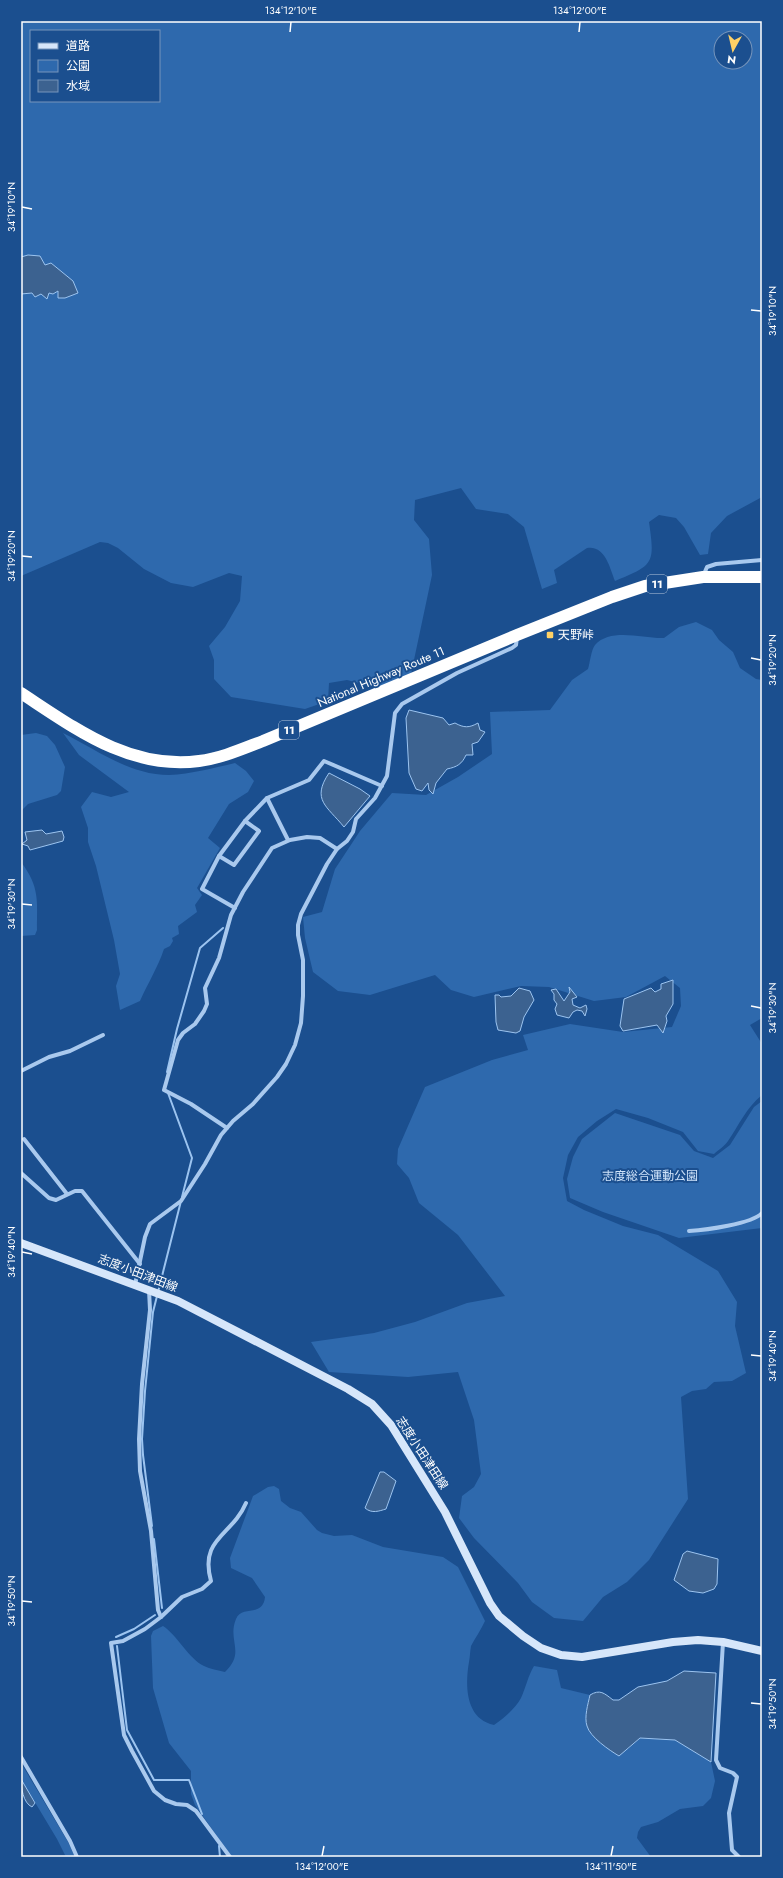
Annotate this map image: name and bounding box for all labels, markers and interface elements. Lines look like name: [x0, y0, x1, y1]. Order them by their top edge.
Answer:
text: 134°12'10"E: [265, 3, 317, 18]
text: 134°12'00"E: [553, 3, 607, 18]
legend: [30, 30, 160, 102]
north arrow: [713, 30, 753, 70]
text: 道路: [66, 37, 90, 55]
text: N: [726, 51, 737, 68]
text: 公園: [66, 57, 90, 75]
text: 水域: [66, 77, 90, 95]
text: 34°19'10"N: [4, 182, 19, 232]
text: 34°19'10"N: [765, 286, 780, 336]
text: 34°19'20"N: [4, 530, 19, 582]
road number: 11: [647, 575, 667, 593]
place label: 天野峠: [558, 626, 594, 644]
marker: 天野峠: [545, 630, 555, 640]
text: 34°19'20"N: [765, 634, 780, 686]
street label: National Highway Route 11: [315, 642, 447, 712]
road number: 11: [279, 721, 299, 739]
text: 34°19'30"N: [4, 878, 19, 930]
text: 34°19'30"N: [765, 982, 780, 1034]
park label: 志度総合運動公園: [602, 1167, 698, 1185]
text: 34°19'40"N: [4, 1226, 19, 1278]
street label: 志度小田津田線: [96, 1250, 180, 1296]
text: 34°19'40"N: [765, 1330, 780, 1382]
street label: 志度小田津田線: [392, 1413, 452, 1493]
text: 34°19'50"N: [4, 1575, 19, 1627]
text: 34°19'50"N: [765, 1678, 780, 1730]
text: 134°12'00"E: [295, 1859, 349, 1874]
text: 134°11'50"E: [585, 1859, 637, 1874]

